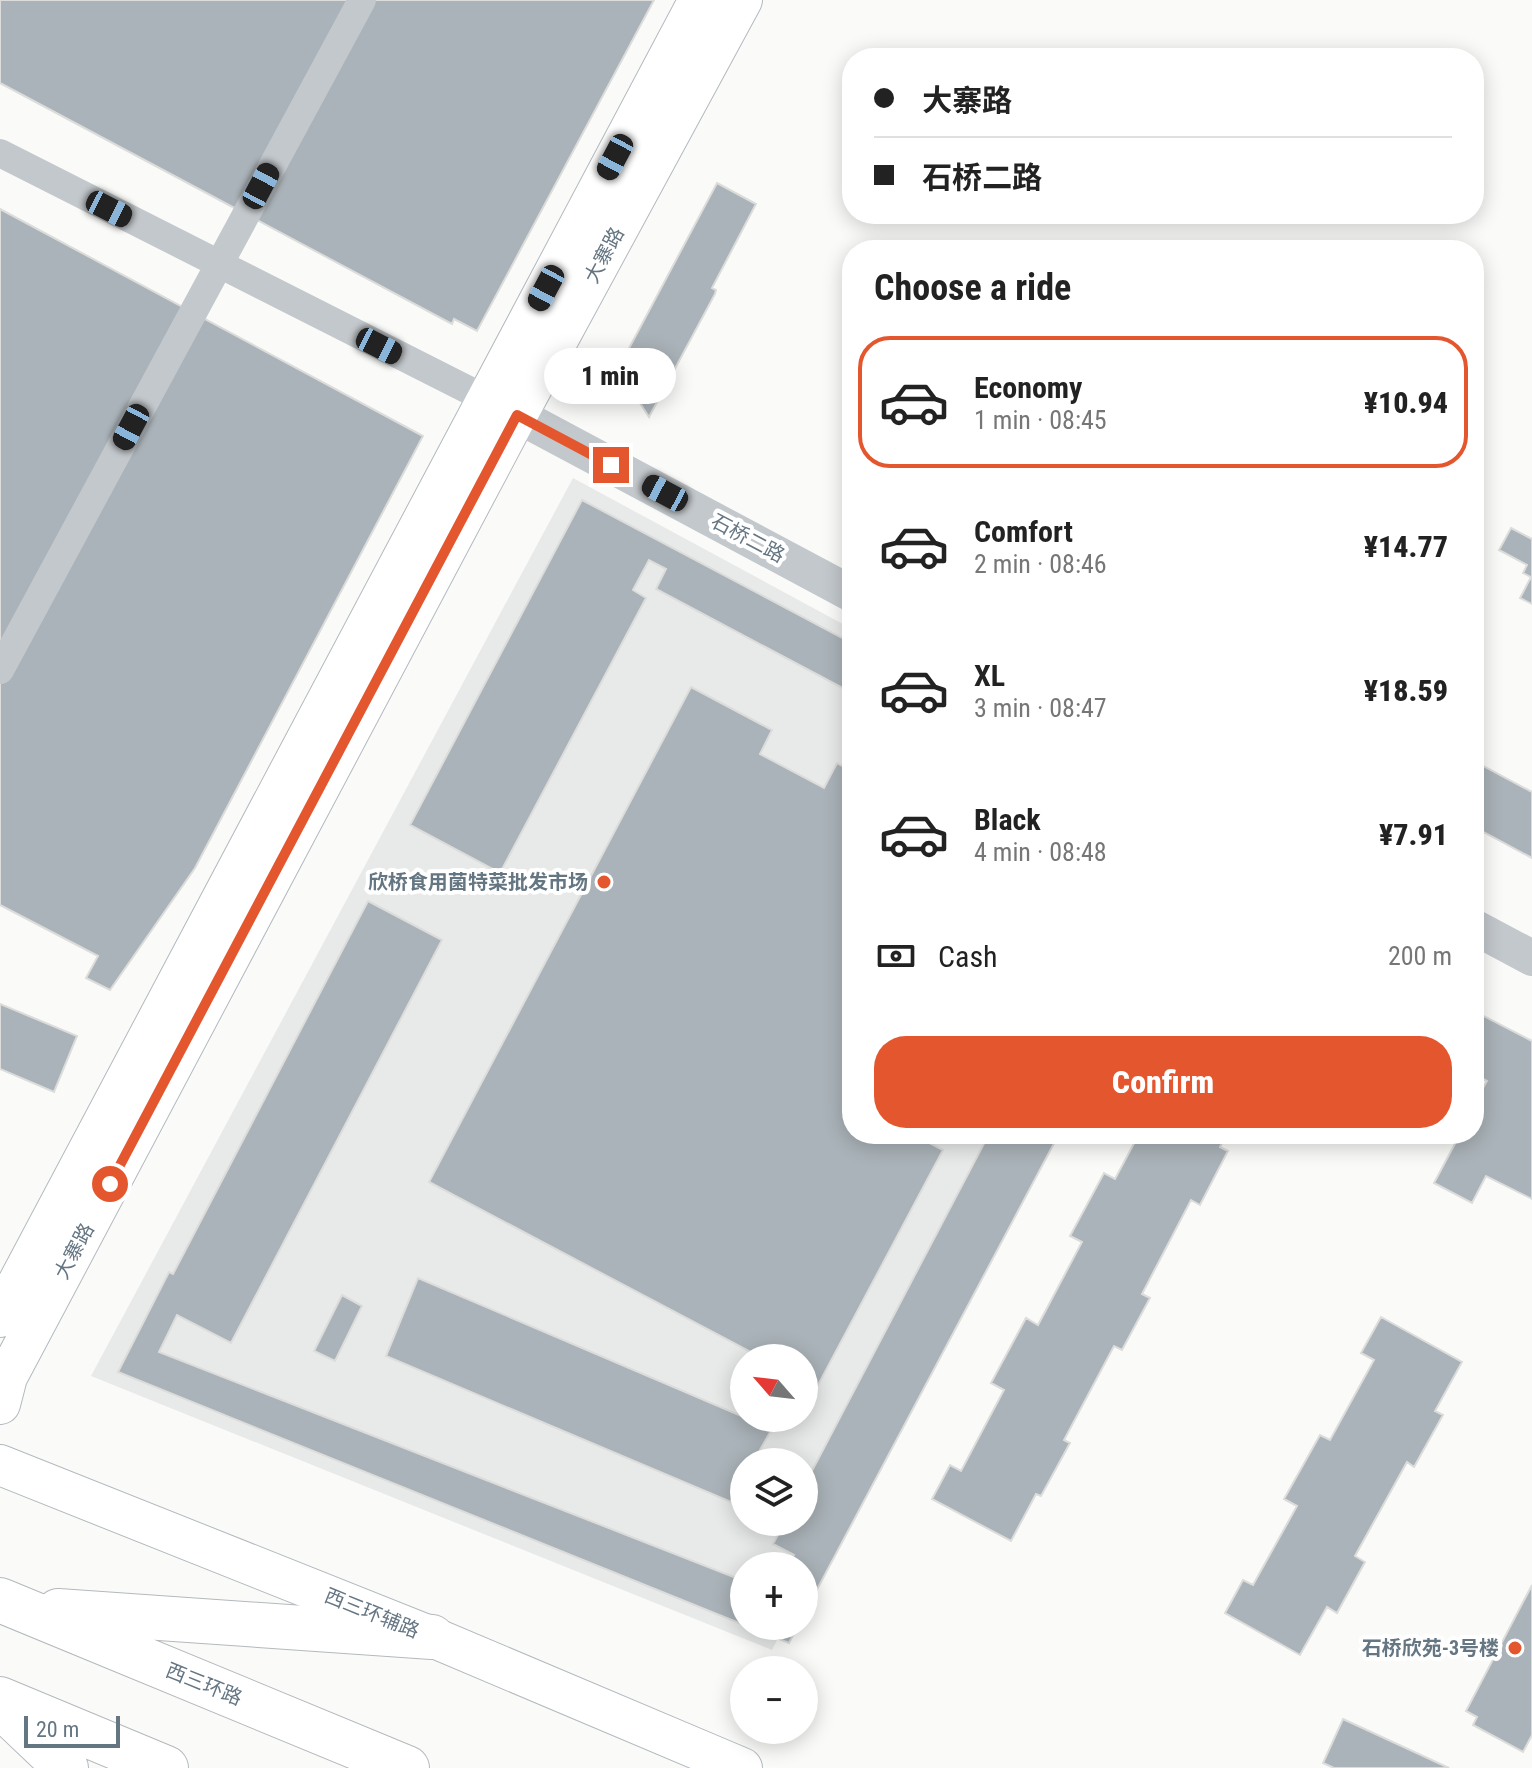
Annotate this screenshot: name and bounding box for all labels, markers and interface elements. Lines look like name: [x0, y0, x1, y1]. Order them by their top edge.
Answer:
text: 大寨路: [922, 83, 1012, 118]
car: [593, 130, 637, 184]
car: [239, 159, 283, 213]
text: 石桥二路: [922, 160, 1042, 195]
car: [82, 187, 136, 231]
street label: 大寨路: [579, 223, 629, 287]
car: [524, 261, 568, 315]
text: Choose a ride: [874, 267, 1071, 309]
car: [352, 324, 406, 368]
callout: 1 min: [545, 349, 677, 405]
text: 1 min: [581, 361, 639, 391]
icon: car: [878, 366, 950, 438]
text: Economy: [974, 370, 1082, 405]
text: ¥10.94: [1364, 385, 1448, 420]
car: [109, 400, 153, 454]
text: 1 min · 08:45: [974, 405, 1107, 435]
route end: [593, 447, 629, 483]
car: [638, 471, 692, 515]
street label: 石桥二路: [707, 509, 789, 567]
icon: car: [878, 510, 950, 582]
text: Comfort: [974, 514, 1073, 549]
text: ¥14.77: [1364, 529, 1448, 564]
text: 2 min · 08:46: [974, 549, 1107, 579]
icon: car: [878, 654, 950, 726]
text: XL: [974, 658, 1005, 693]
text: ¥18.59: [1364, 673, 1448, 708]
text: 3 min · 08:47: [974, 693, 1107, 723]
icon: car: [878, 798, 950, 870]
text: Black: [974, 802, 1041, 837]
text: ¥7.91: [1379, 817, 1448, 852]
text: 4 min · 08:48: [974, 837, 1107, 867]
place label: 欣桥食用菌特菜批发市场: [368, 870, 588, 894]
marker: 欣桥食用菌特菜批发市场: [595, 873, 613, 891]
icon: cash: [874, 934, 918, 978]
text: Cash: [938, 939, 998, 974]
text: 200 m: [1388, 941, 1452, 971]
button: Confirm: [874, 1036, 1452, 1128]
route start: [92, 1166, 128, 1202]
street label: 大寨路: [49, 1219, 99, 1283]
north arrow: [730, 1344, 818, 1432]
map controls: [730, 1344, 818, 1744]
button: layers: [730, 1448, 818, 1536]
button: +: [730, 1552, 818, 1640]
street label: 西三环辅路: [321, 1583, 423, 1643]
place label: 石桥欣苑-3号楼: [1362, 1636, 1499, 1660]
marker: 石桥欣苑-3号楼: [1506, 1639, 1524, 1657]
button: −: [730, 1656, 818, 1744]
street label: 西三环路: [162, 1658, 246, 1710]
scale bar: [24, 1712, 120, 1748]
text: 20 m: [36, 1717, 79, 1742]

